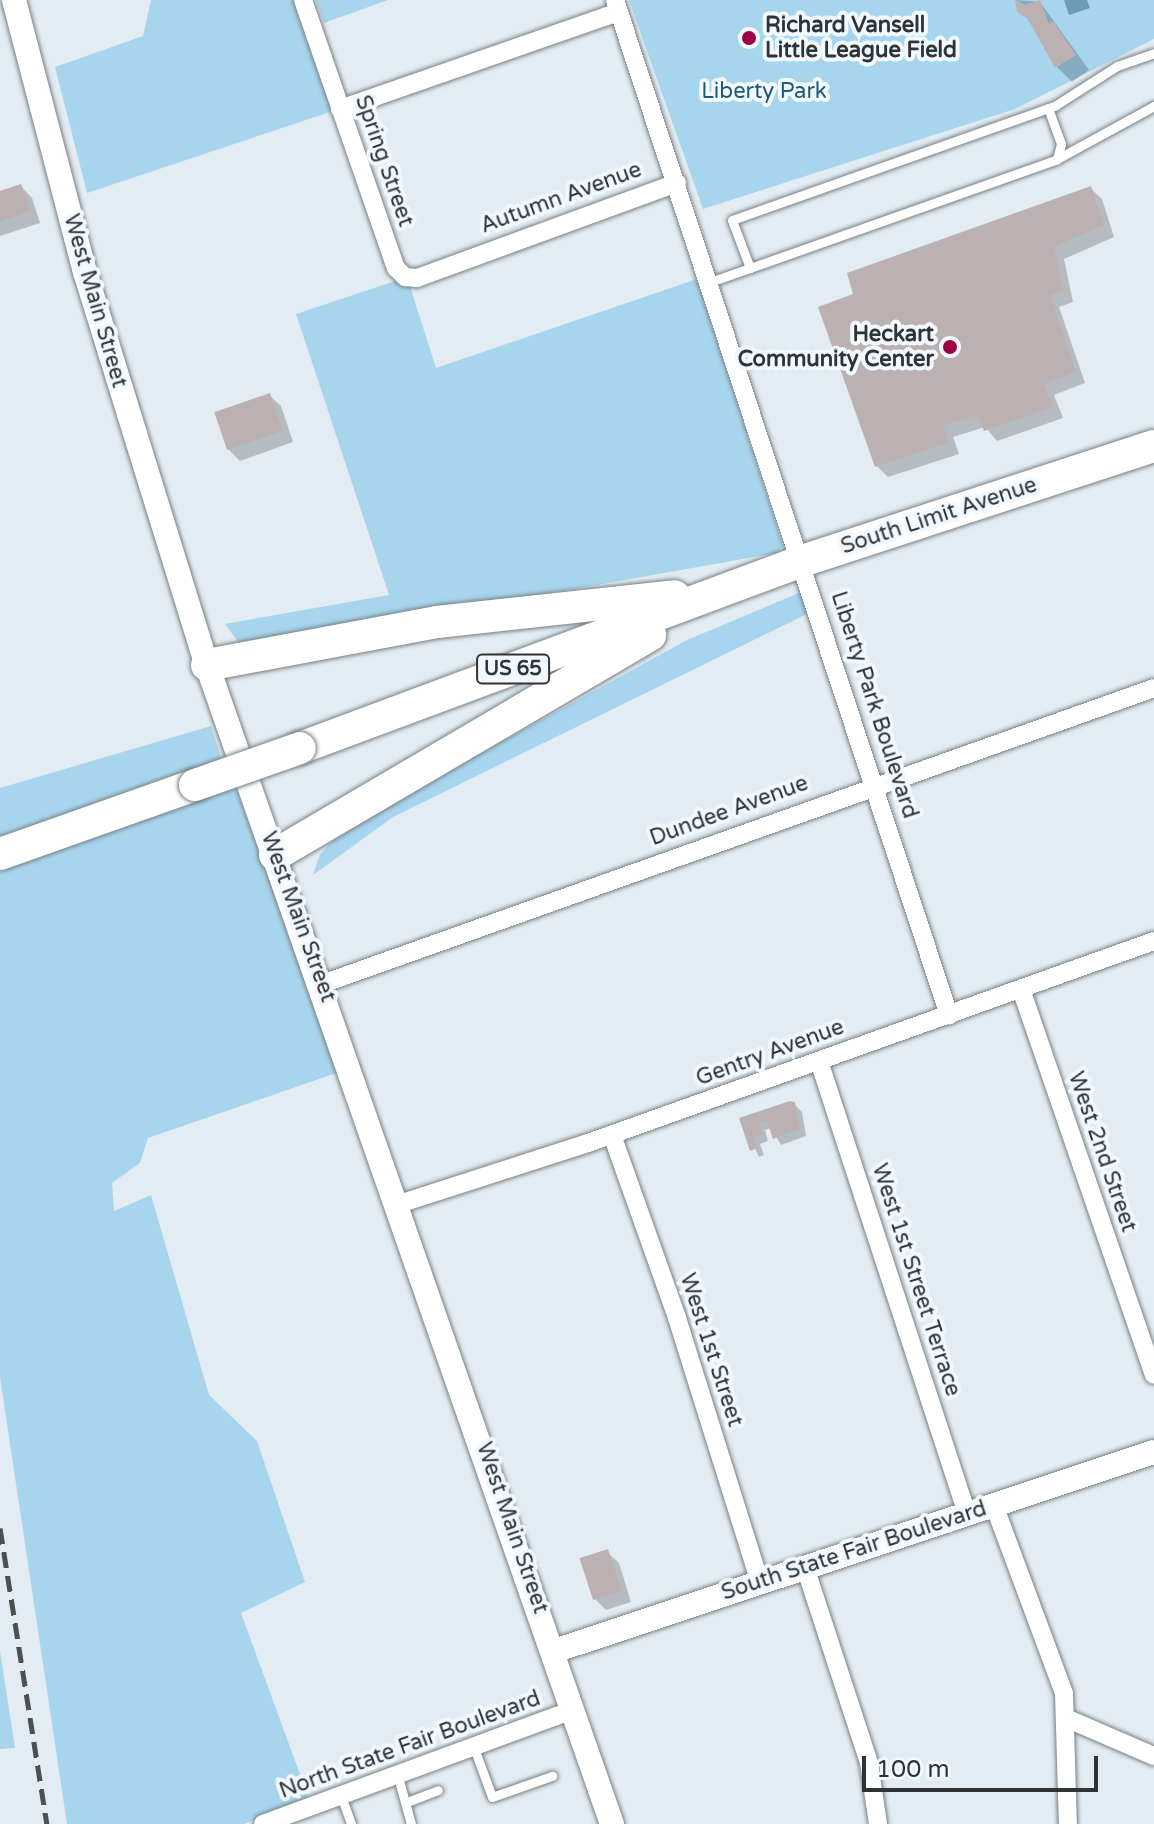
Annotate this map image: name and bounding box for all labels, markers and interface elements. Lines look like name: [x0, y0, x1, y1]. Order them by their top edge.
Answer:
place label: Richard Vansell Little League Field: [765, 12, 957, 64]
marker: Richard Vansell Little League Field: [740, 29, 758, 47]
park label: Liberty Park: [701, 79, 827, 105]
street label: Spring Street: [349, 92, 419, 230]
street label: Autumn Avenue: [477, 157, 645, 239]
street label: West Main Street: [58, 211, 132, 391]
place label: Heckart Community Center: [738, 321, 934, 372]
marker: Heckart Community Center: [941, 338, 959, 356]
street label: South Limit Avenue: [838, 472, 1040, 560]
street label: Liberty Park Boulevard: [825, 588, 923, 822]
road number: US 65: [475, 653, 551, 685]
street label: Dundee Avenue: [646, 770, 812, 852]
street label: West Main Street: [255, 828, 341, 1006]
street label: Gentry Avenue: [692, 1014, 848, 1092]
street label: West 2nd Street: [1062, 1068, 1142, 1236]
street label: West 1st Street Terrace: [866, 1160, 966, 1400]
street label: West 1st Street: [674, 1270, 748, 1430]
street label: West Main Street: [470, 1439, 554, 1617]
street label: South State Fair Boulevard: [718, 1496, 990, 1606]
street label: North State Fair Boulevard: [276, 1685, 544, 1805]
scale bar: [866, 1740, 1102, 1790]
text: 100 m: [876, 1755, 950, 1784]

